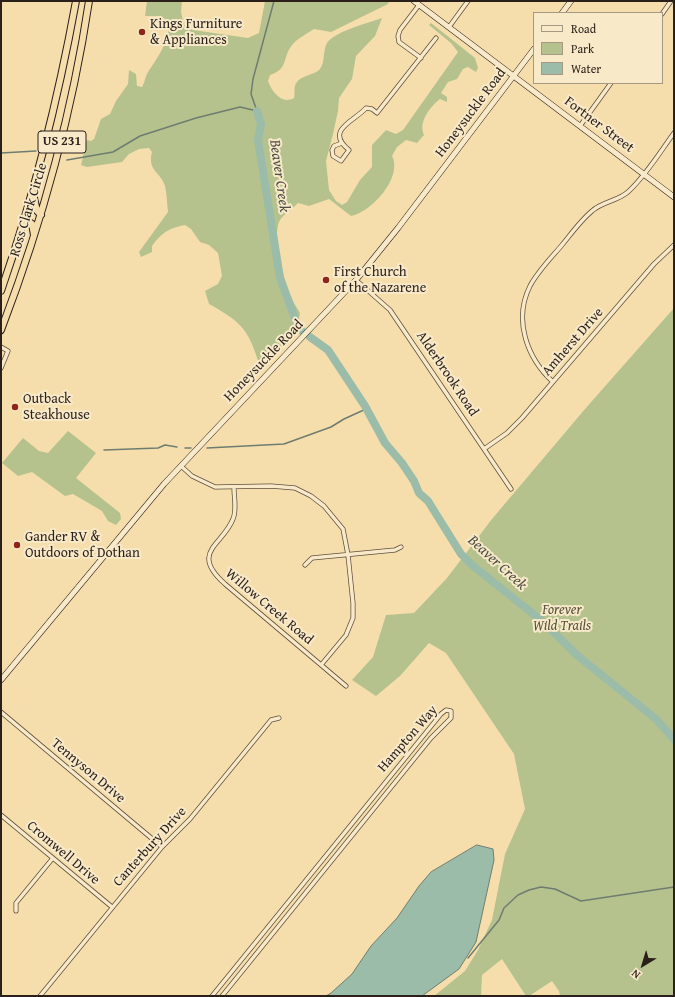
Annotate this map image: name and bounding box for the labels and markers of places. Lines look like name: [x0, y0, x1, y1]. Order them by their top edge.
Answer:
place label: Kings Furniture & Appliances: [150, 16, 242, 48]
marker: Kings Furniture & Appliances: [137, 27, 147, 37]
place label: First Church of the Nazarene: [334, 264, 426, 296]
marker: First Church of the Nazarene: [321, 275, 331, 285]
place label: Outback Steakhouse: [23, 391, 90, 424]
marker: Outback Steakhouse: [10, 402, 20, 412]
place label: Gander RV & Outdoors of Dothan: [25, 529, 140, 562]
marker: Gander RV & Outdoors of Dothan: [12, 540, 22, 550]

